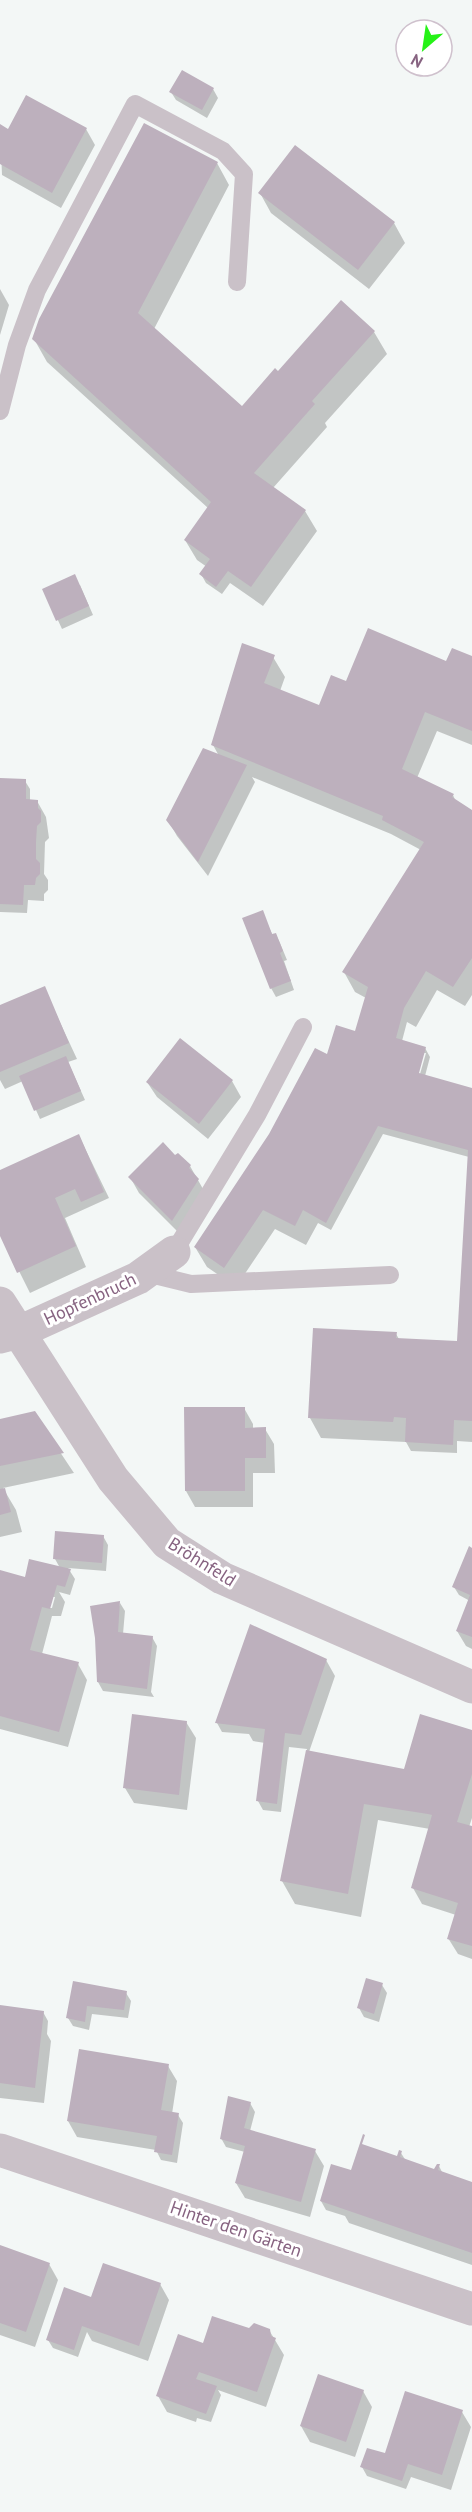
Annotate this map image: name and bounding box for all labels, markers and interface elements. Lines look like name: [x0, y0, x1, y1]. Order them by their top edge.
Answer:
north arrow: [394, 18, 454, 78]
text: N: [407, 50, 426, 72]
street label: Hopfenbruch: [40, 1267, 140, 1330]
street label: Bröhnfeld: [164, 1532, 240, 1591]
street label: Hinter den Gärten: [167, 2195, 305, 2262]

